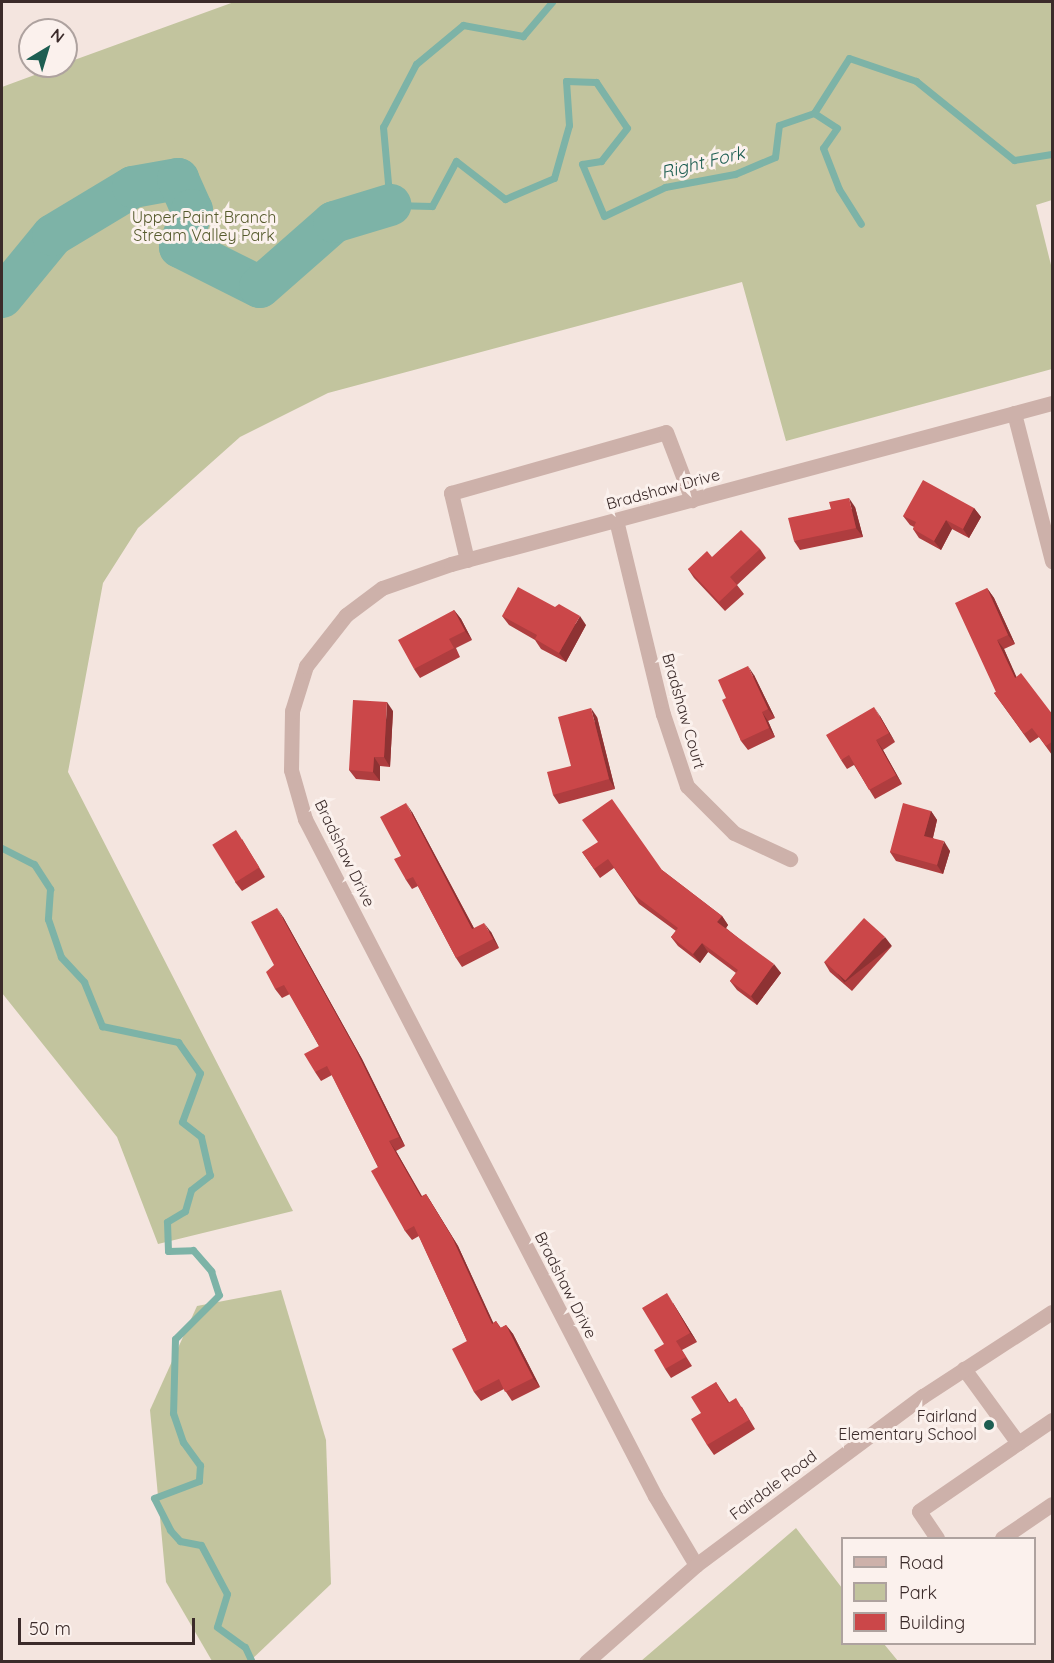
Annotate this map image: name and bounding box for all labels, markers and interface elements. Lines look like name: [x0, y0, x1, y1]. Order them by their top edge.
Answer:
north arrow: [18, 18, 78, 78]
text: N: [47, 24, 69, 47]
water label: Right Fork: [659, 142, 747, 184]
park label: Upper Paint Branch Stream Valley Park: [132, 207, 276, 245]
street label: Bradshaw Drive: [604, 465, 722, 513]
street label: Bradshaw Court: [658, 651, 710, 771]
street label: Bradshaw Drive: [311, 796, 379, 910]
street label: Bradshaw Drive: [531, 1229, 601, 1341]
place label: Fairland Elementary School: [838, 1406, 977, 1444]
marker: Fairland Elementary School: [982, 1418, 996, 1432]
street label: Fairdale Road: [726, 1446, 820, 1524]
legend: [841, 1537, 1036, 1645]
text: Road: [899, 1551, 944, 1574]
text: Park: [899, 1581, 937, 1604]
scale bar: [21, 1606, 198, 1644]
text: Building: [899, 1611, 965, 1634]
text: 50 m: [29, 1617, 71, 1640]

